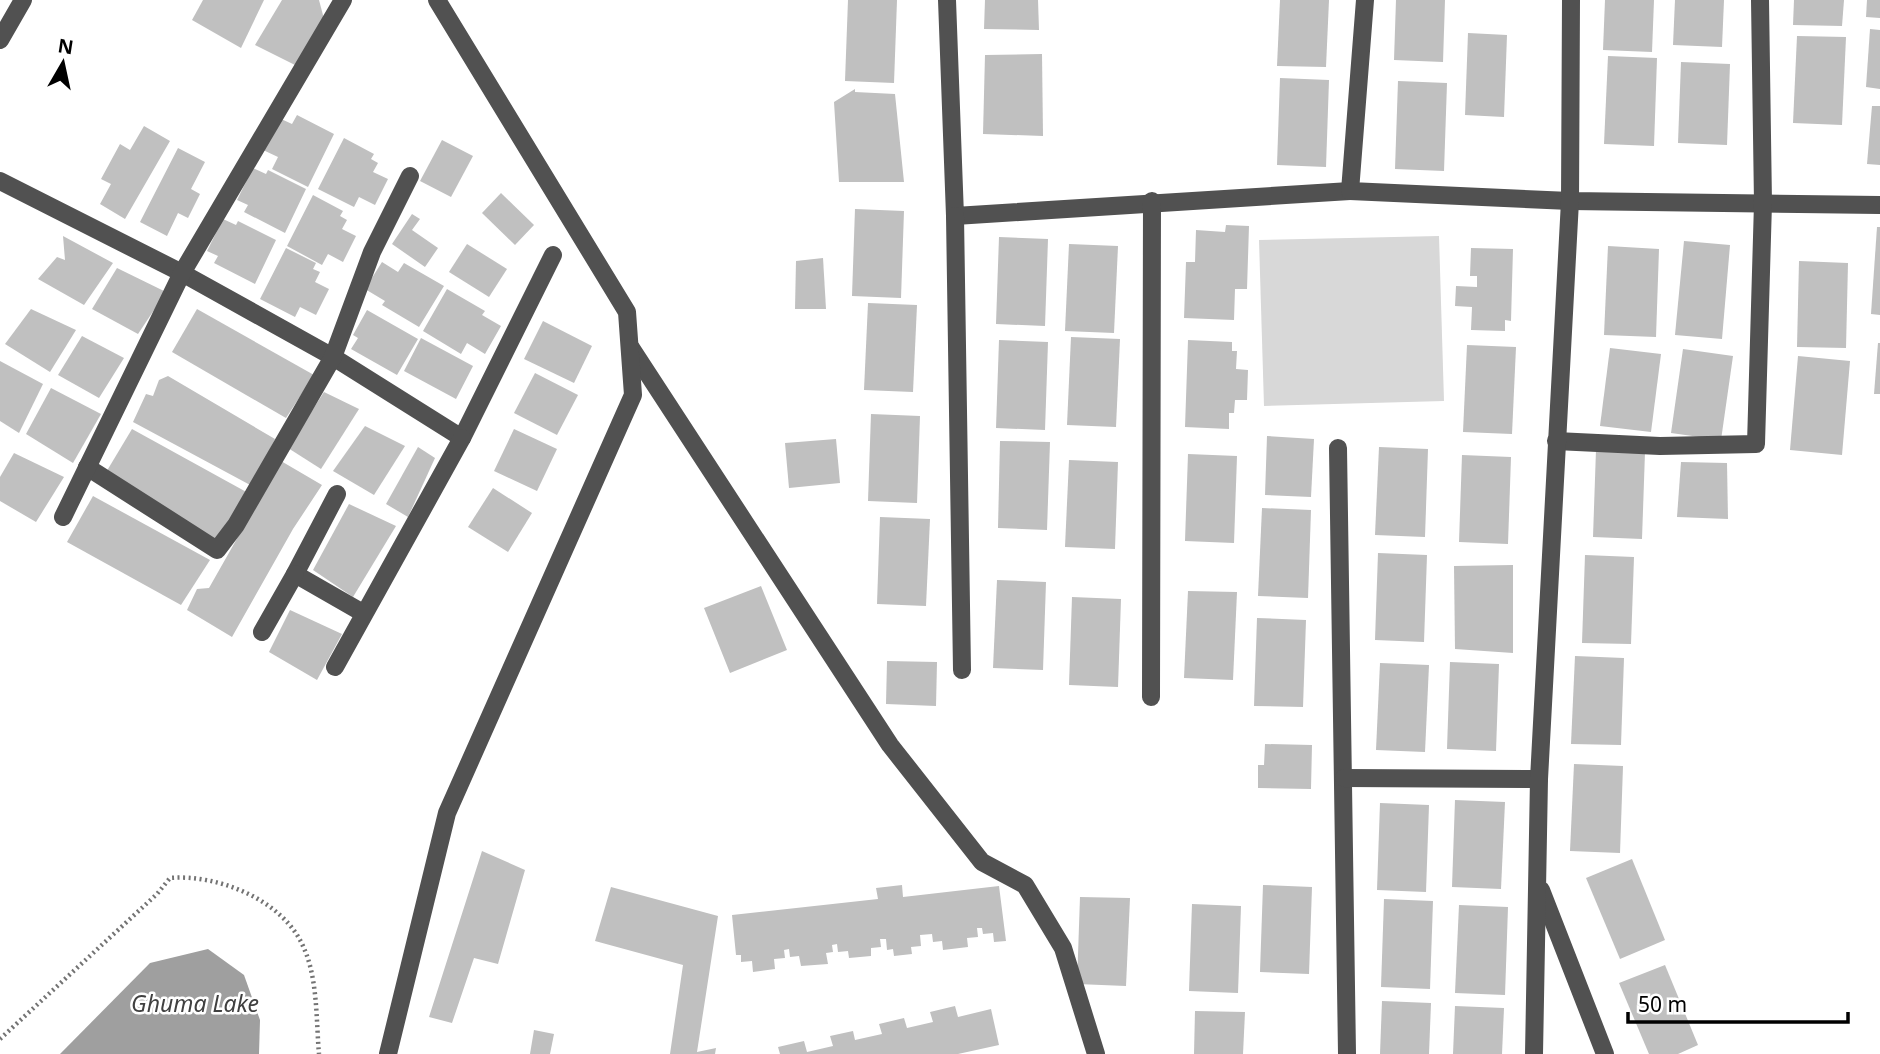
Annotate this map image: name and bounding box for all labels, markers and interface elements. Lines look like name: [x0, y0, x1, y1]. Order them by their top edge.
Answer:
north arrow: [28, 28, 98, 98]
text: N: [56, 32, 75, 60]
scale bar: [1628, 981, 1848, 1025]
water label: Ghuma Lake: [131, 987, 259, 1019]
text: 50 m: [1638, 990, 1687, 1018]

